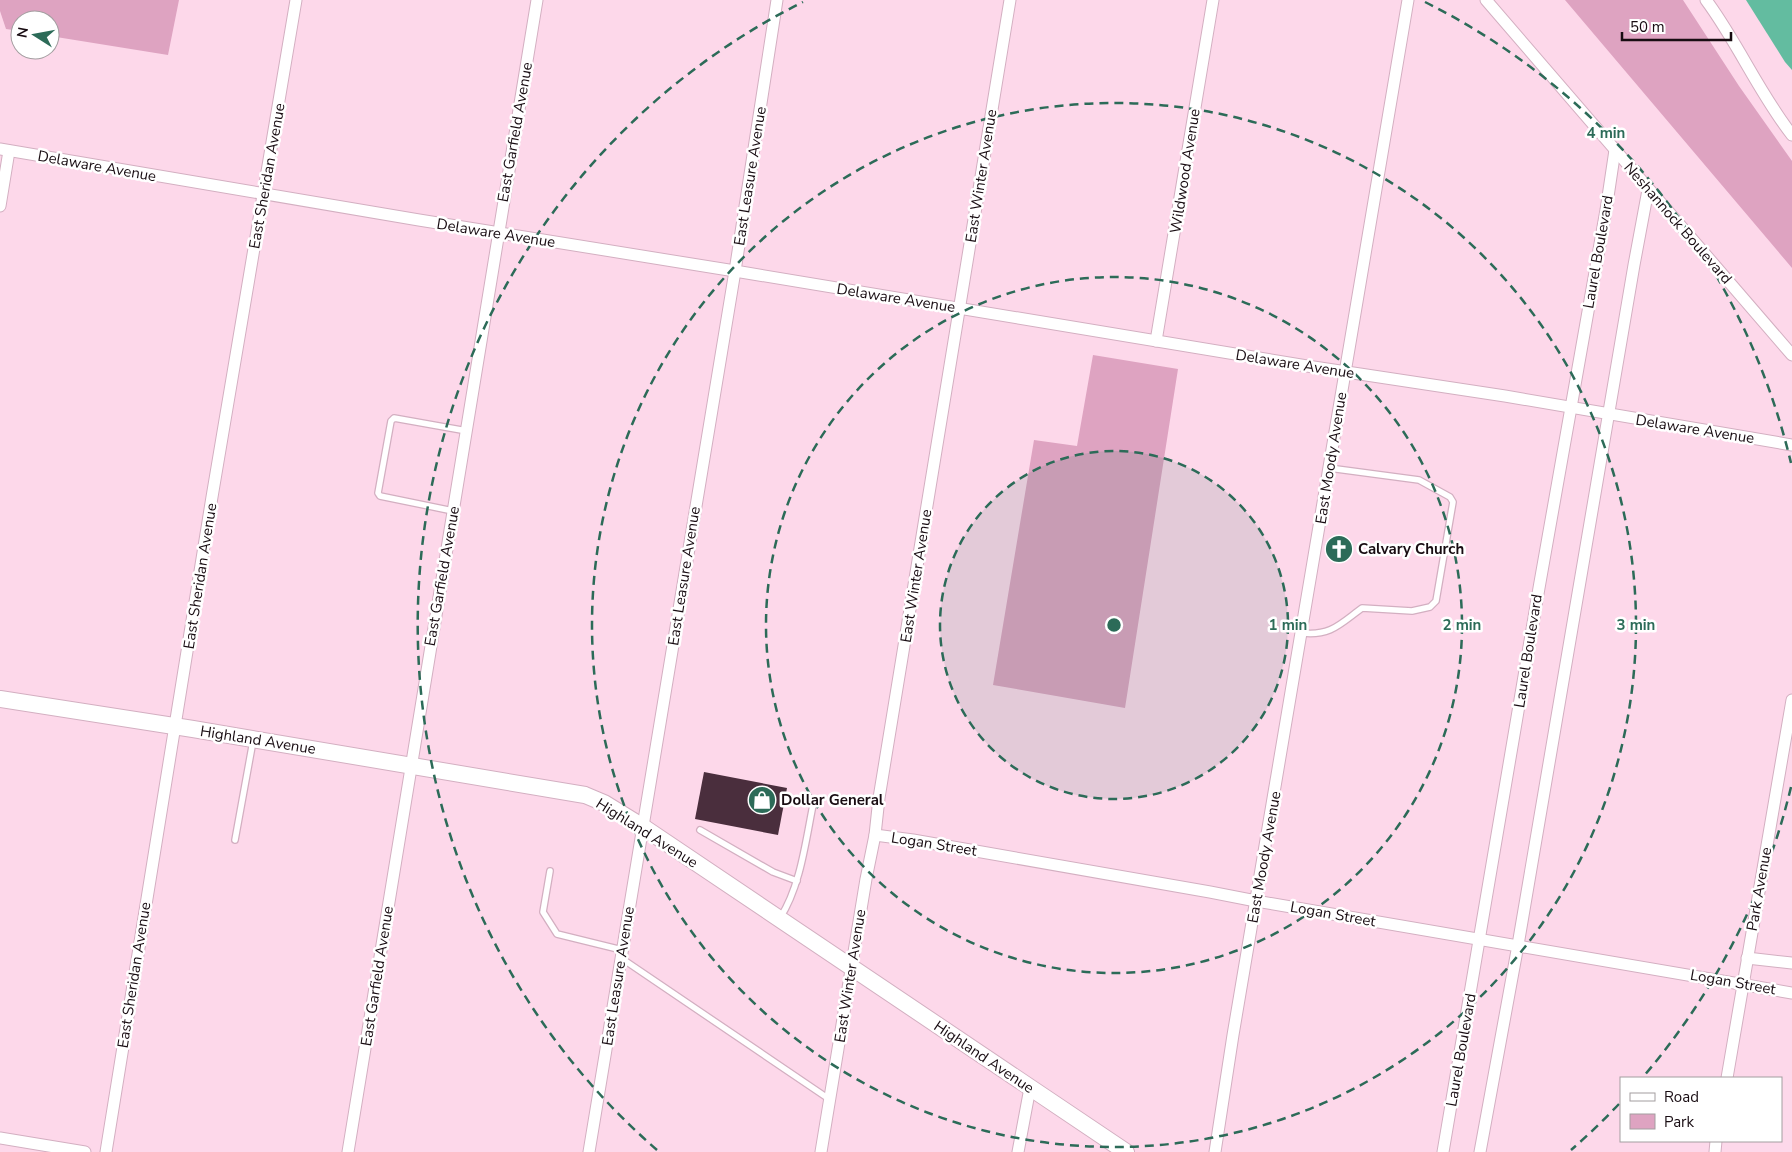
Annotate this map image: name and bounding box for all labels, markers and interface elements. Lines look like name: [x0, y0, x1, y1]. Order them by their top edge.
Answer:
north arrow: [10, 10, 60, 60]
scale bar: [1622, 10, 1731, 42]
text: 50 m: [1630, 17, 1665, 37]
text: N: [12, 26, 33, 40]
street label: East Garfield Avenue: [493, 60, 537, 204]
street label: East Sheridan Avenue: [244, 102, 290, 250]
street label: East Leasure Avenue: [729, 105, 771, 247]
street label: Wildwood Avenue: [1165, 107, 1205, 235]
street label: East Winter Avenue: [961, 108, 1001, 244]
text: 4 min: [1587, 123, 1625, 143]
street label: Delaware Avenue: [36, 146, 158, 186]
street label: Neshannock Boulevard: [1620, 158, 1736, 288]
street label: Laurel Boulevard: [1578, 194, 1618, 310]
street label: Delaware Avenue: [435, 214, 557, 252]
street label: Delaware Avenue: [835, 279, 957, 317]
street label: Delaware Avenue: [1234, 345, 1356, 383]
street label: East Moody Avenue: [1311, 390, 1351, 526]
street label: Delaware Avenue: [1634, 410, 1756, 448]
street label: East Sheridan Avenue: [179, 502, 221, 650]
street label: East Garfield Avenue: [420, 504, 464, 648]
street label: East Leasure Avenue: [663, 505, 705, 647]
street label: East Winter Avenue: [896, 508, 936, 644]
church icon: Calvary Church: [1324, 534, 1354, 564]
place label: Calvary Church: [1358, 539, 1464, 559]
street label: Laurel Boulevard: [1509, 593, 1547, 709]
text: 1 min: [1269, 615, 1307, 635]
text: 2 min: [1443, 615, 1481, 635]
text: 3 min: [1617, 615, 1655, 635]
centre of rings: [1105, 616, 1123, 634]
street label: Highland Avenue: [199, 721, 317, 759]
shop icon: Dollar General: [747, 785, 777, 815]
street label: East Moody Avenue: [1243, 789, 1285, 925]
place label: Dollar General: [781, 790, 884, 810]
street label: Highland Avenue: [592, 794, 702, 872]
street label: Logan Street: [890, 827, 979, 861]
street label: Park Avenue: [1742, 845, 1776, 933]
street label: Logan Street: [1289, 897, 1378, 931]
street label: East Sheridan Avenue: [113, 901, 155, 1049]
street label: East Garfield Avenue: [356, 904, 398, 1048]
street label: East Leasure Avenue: [597, 905, 639, 1047]
street label: East Winter Avenue: [830, 908, 870, 1044]
street label: Logan Street: [1689, 965, 1778, 999]
street label: Laurel Boulevard: [1441, 992, 1481, 1108]
street label: Highland Avenue: [930, 1016, 1038, 1098]
legend: [1620, 1077, 1782, 1142]
text: Road: [1664, 1087, 1699, 1107]
text: Park: [1664, 1112, 1694, 1132]

